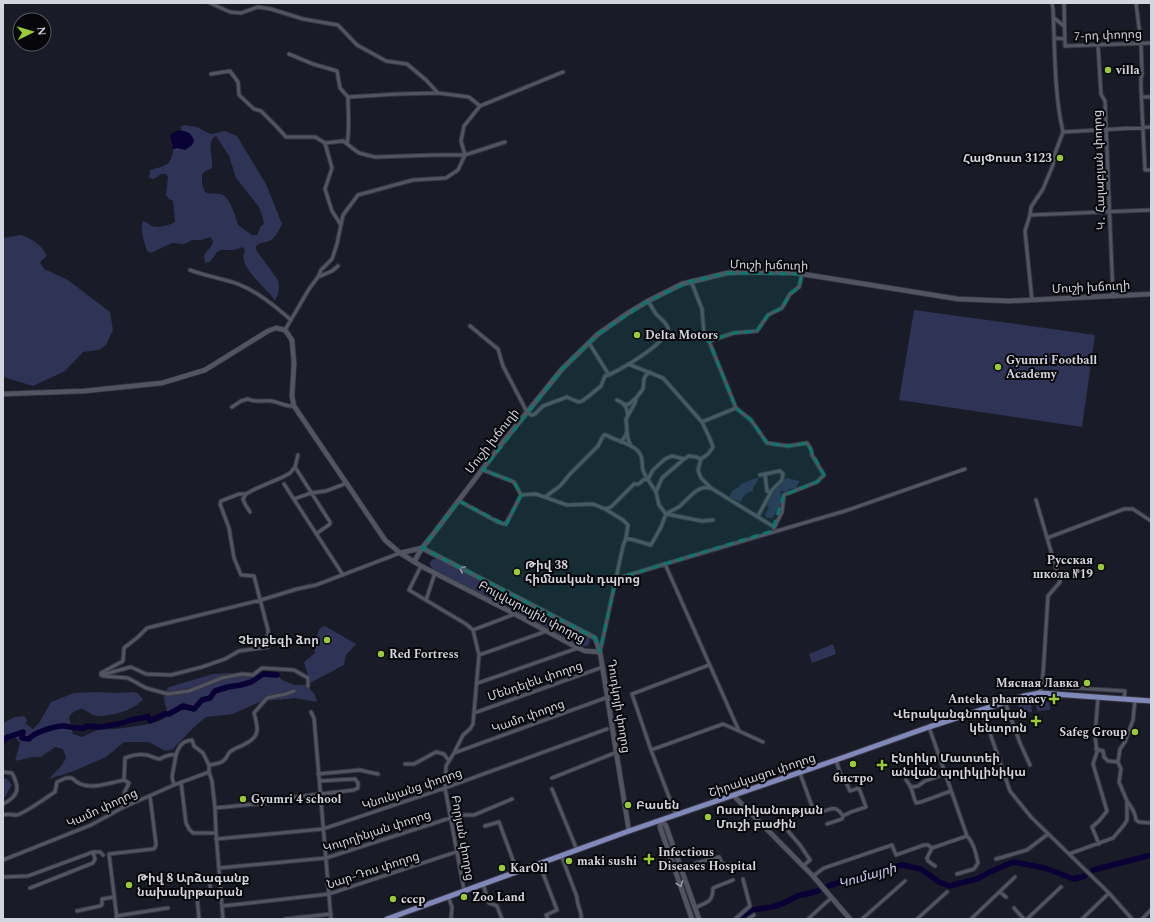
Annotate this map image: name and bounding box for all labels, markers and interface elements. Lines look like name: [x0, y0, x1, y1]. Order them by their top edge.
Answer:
north arrow: [12, 12, 52, 52]
street label: 7-րդ փողոց: [1074, 25, 1142, 46]
text: N: [33, 26, 50, 36]
place label: villa: [1115, 61, 1141, 80]
marker: villa: [1103, 65, 1113, 75]
street label: Կ․ Հալաբյան փողոց: [1088, 110, 1111, 230]
place label: ՀայՓոստ 3123: [963, 149, 1052, 168]
marker: ՀայՓոստ 3123: [1055, 153, 1065, 163]
street label: Մուշի խճուղի: [730, 255, 808, 276]
street label: Մուշի խճուղի: [1051, 276, 1131, 299]
place label: Delta Motors: [645, 326, 718, 345]
marker: Delta Motors: [632, 330, 642, 340]
place label: Gyumri Football Academy: [1006, 351, 1097, 384]
marker: Gyumri Football Academy: [993, 362, 1003, 372]
street label: Մուշի խճուղի: [461, 405, 524, 478]
place label: Русская школа №19: [1033, 551, 1093, 584]
place label: Թիվ 38 հիմնական դպրոց: [525, 556, 640, 589]
marker: Русская школа №19: [1096, 562, 1106, 572]
one-way arrow: [458, 566, 466, 574]
marker: Թիվ 38 հիմնական դպրոց: [512, 567, 522, 577]
street label: Բուլվարային փողոց: [475, 576, 589, 649]
place label: Չերքեզի ձոր: [238, 631, 319, 650]
marker: Չերքեզի ձոր: [322, 635, 332, 645]
place label: Red Fortress: [389, 645, 459, 664]
marker: Red Fortress: [376, 649, 386, 659]
street label: Մենդելեև փողոց: [485, 656, 585, 707]
street label: Դուդկոյի փողոց: [602, 658, 635, 754]
place label: Мясная Лавка: [996, 674, 1080, 693]
marker: Мясная Лавка: [1082, 678, 1092, 688]
place label: Anteka pharmacy: [948, 690, 1047, 709]
street label: Կամո փողոց: [489, 694, 567, 738]
marker: Anteka pharmacy: [1049, 694, 1059, 704]
place label: Վերականգնողական կենտրոն: [893, 705, 1027, 738]
marker: Վերականգնողական կենտրոն: [1030, 715, 1042, 727]
place label: Safeg Group: [1059, 723, 1127, 742]
marker: Safeg Group: [1130, 727, 1140, 737]
street label: Շիրակացու փողոց: [706, 748, 818, 803]
place label: Էնրիկո Մատտեի անվան պոլիկլինիկա: [891, 749, 1026, 782]
marker: бистро: [848, 759, 858, 769]
marker: Էնրիկո Մատտեի անվան պոլիկլինիկա: [876, 759, 888, 771]
street label: Կնունյանց փողոց: [359, 763, 465, 816]
place label: бистро: [833, 769, 873, 788]
street label: Կամո փողոց: [64, 784, 141, 833]
place label: Gyumri 4 school: [251, 790, 341, 809]
marker: Gyumri 4 school: [238, 794, 248, 804]
street label: Բորյան փողոց: [446, 794, 479, 882]
place label: Բասեն: [636, 796, 679, 815]
marker: Բասեն: [623, 800, 633, 810]
place label: Ոստիկանության Մուշի բաժին: [716, 801, 823, 834]
street label: Կուրղինյան փողոց: [321, 805, 434, 858]
marker: Ոստիկանության Մուշի բաժին: [703, 812, 713, 822]
place label: Infectious Diseases Hospital: [658, 843, 756, 876]
street label: Նար-Դոս փողոց: [324, 847, 422, 894]
place label: maki sushi: [577, 852, 637, 871]
marker: Infectious Diseases Hospital: [643, 853, 655, 865]
marker: maki sushi: [564, 856, 574, 866]
water label: Կումայրի: [836, 858, 899, 894]
place label: KarOil: [510, 859, 548, 878]
marker: KarOil: [497, 863, 507, 873]
place label: Թիվ 8 Արձագանք նախակրթարան: [137, 869, 249, 902]
marker: Թիվ 8 Արձագանք նախակրթարան: [124, 880, 134, 890]
one-way arrow: [675, 880, 683, 887]
place label: Zoo Land: [472, 888, 525, 907]
place label: ссср: [401, 890, 425, 909]
marker: Zoo Land: [459, 892, 469, 902]
marker: ссср: [388, 894, 398, 904]

